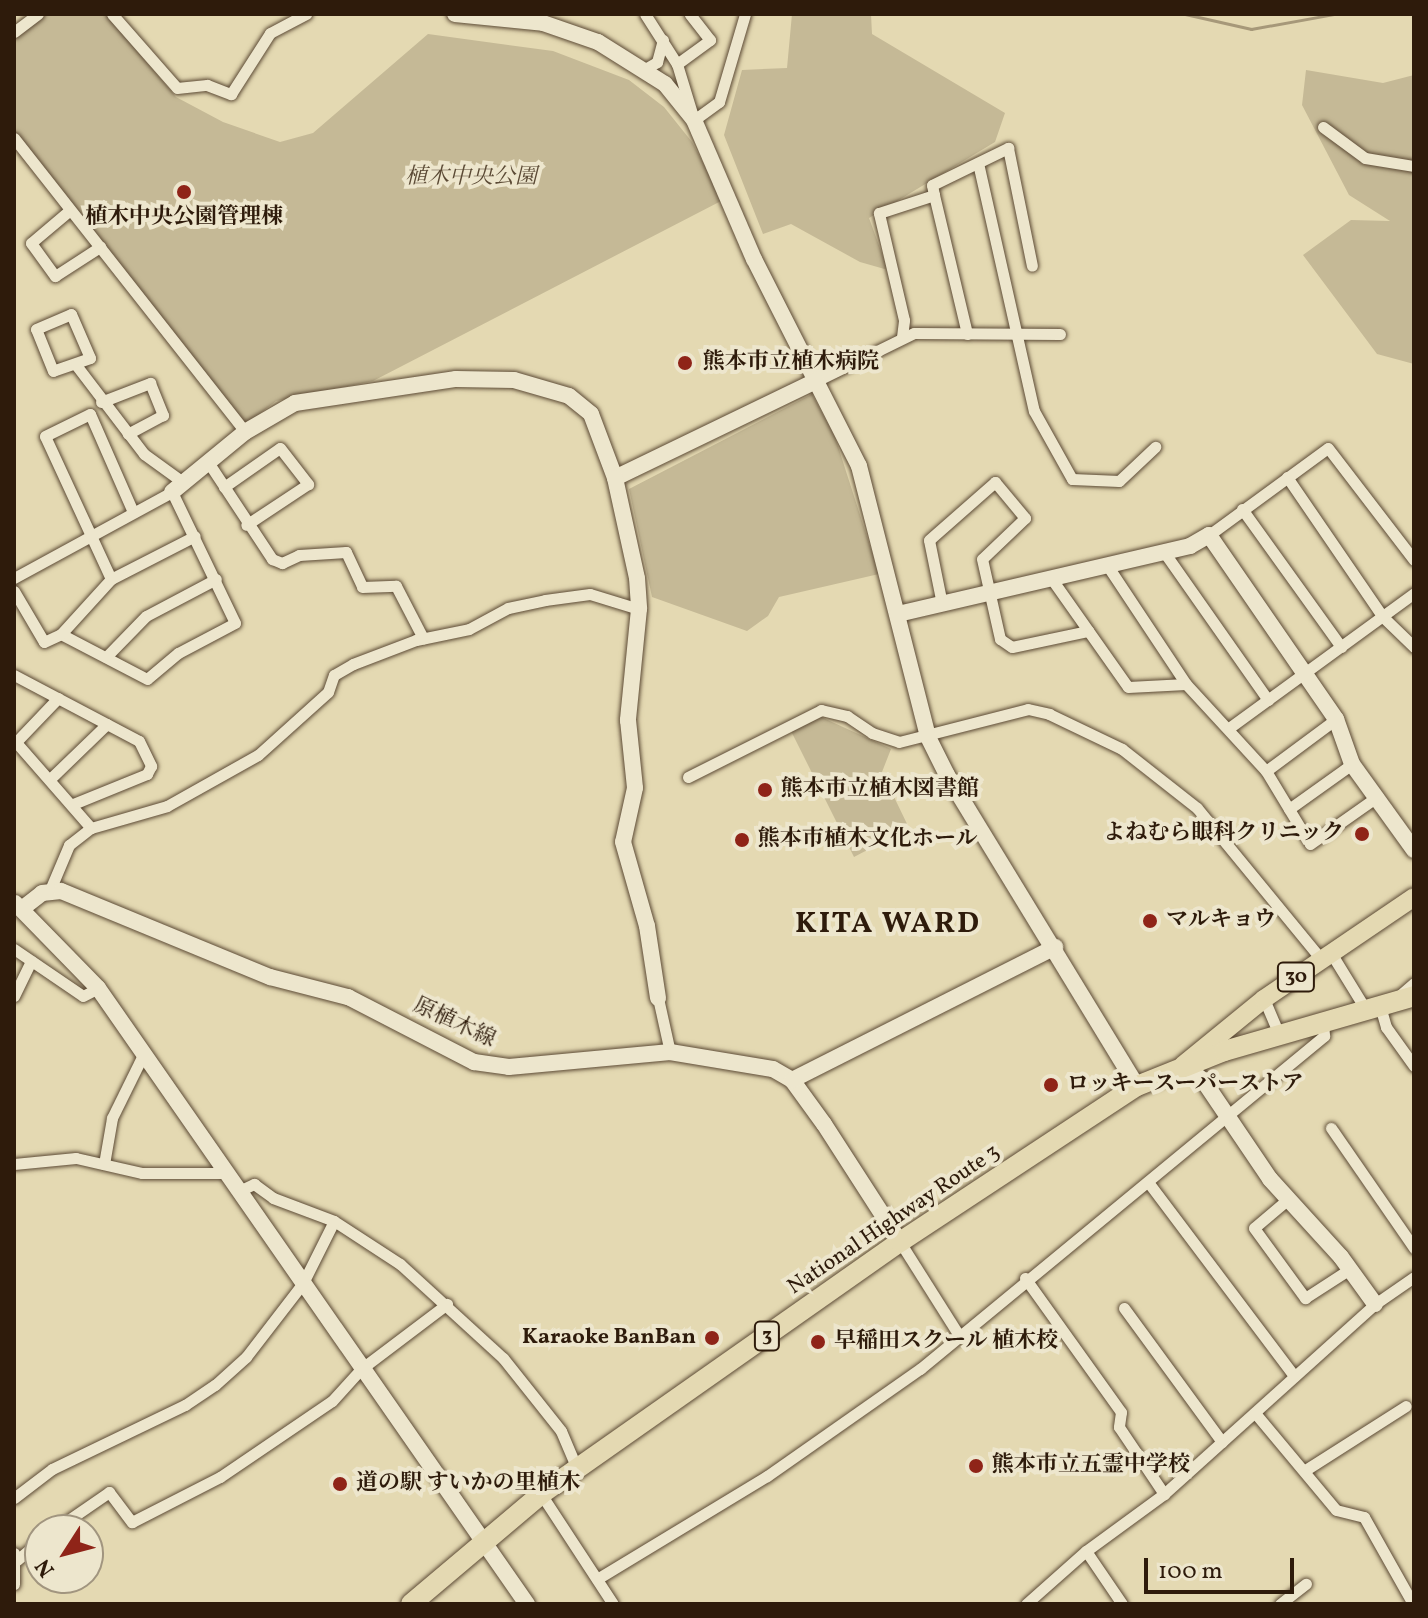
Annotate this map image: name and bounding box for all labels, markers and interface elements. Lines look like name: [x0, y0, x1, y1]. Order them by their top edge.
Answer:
park label: 植木中央公園: [405, 165, 537, 191]
marker: 植木中央公園管理棟: [175, 183, 193, 201]
place label: 植木中央公園管理棟: [85, 205, 283, 231]
place label: 熊本市立植木病院: [703, 350, 879, 376]
marker: 熊本市立植木病院: [674, 352, 696, 374]
place label: 熊本市立植木図書館: [781, 777, 979, 803]
marker: 熊本市立植木図書館: [756, 781, 774, 799]
place label: よねむら眼科クリニック: [1102, 821, 1344, 847]
marker: よねむら眼科クリニック: [1351, 823, 1373, 845]
place label: 熊本市植木文化ホール: [758, 827, 978, 853]
marker: 熊本市植木文化ホール: [733, 831, 751, 849]
district label: KITA WARD: [795, 906, 981, 942]
place label: マルキョウ: [1166, 908, 1276, 934]
marker: マルキョウ: [1141, 912, 1159, 930]
road number: 30: [1276, 961, 1316, 993]
street label: 原植木線: [409, 992, 499, 1054]
place label: ロッキースーパーストア: [1067, 1072, 1308, 1098]
marker: ロッキースーパーストア: [1042, 1076, 1060, 1094]
street label: National Highway Route 3: [783, 1139, 1005, 1301]
road number: 3: [753, 1320, 781, 1352]
place label: Karaoke BanBan: [522, 1325, 696, 1351]
marker: Karaoke BanBan: [703, 1329, 721, 1347]
place label: 早稲田スクール 植木校: [834, 1329, 1058, 1355]
marker: 早稲田スクール 植木校: [809, 1333, 827, 1351]
place label: 熊本市立五霊中学校: [992, 1453, 1190, 1479]
marker: 熊本市立五霊中学校: [967, 1457, 985, 1475]
place label: 道の駅 すいかの里植木: [356, 1471, 580, 1497]
marker: 道の駅 すいかの里植木: [331, 1475, 349, 1493]
north arrow: [24, 1514, 104, 1594]
scale bar: [1148, 1542, 1298, 1592]
text: N: [29, 1552, 63, 1583]
text: 100 m: [1158, 1555, 1223, 1589]

